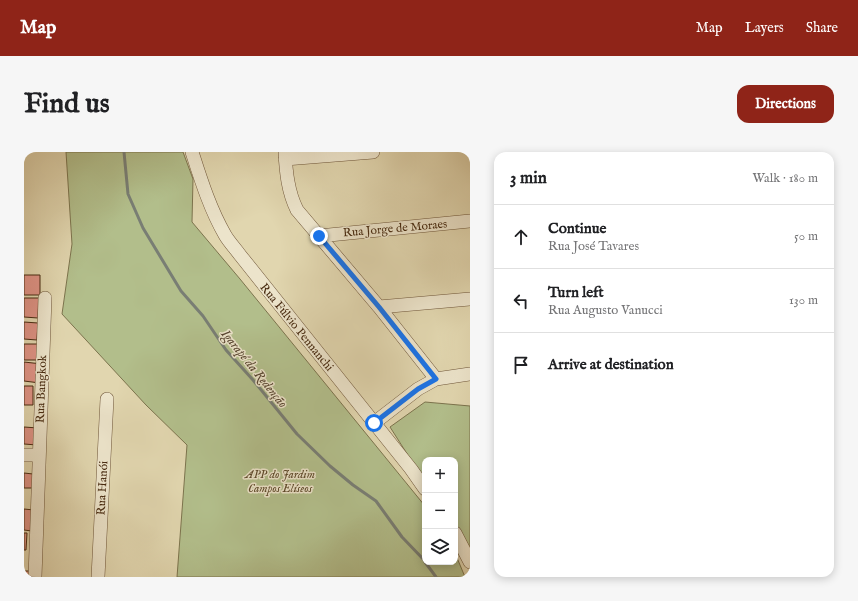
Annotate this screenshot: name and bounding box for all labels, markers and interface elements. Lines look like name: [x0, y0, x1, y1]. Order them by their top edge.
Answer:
text: Map: [20, 16, 56, 40]
text: Map: [696, 19, 723, 37]
text: Layers: [745, 19, 784, 37]
text: Share: [806, 19, 838, 37]
button: Directions: [737, 85, 834, 123]
text: Find us: [24, 87, 110, 122]
text: 3 min: [510, 168, 547, 189]
text: Walk · 180 m: [753, 170, 818, 187]
street label: Rua Jorge de Moraes: [342, 216, 448, 242]
text: Continue: [548, 219, 606, 238]
icon: ahead: [510, 226, 532, 248]
route end: [310, 227, 328, 245]
text: 50 m: [794, 228, 818, 245]
text: Rua José Tavares: [548, 238, 639, 255]
street label: Rua Fúlvio Pennanchi: [256, 280, 337, 374]
text: Turn left: [548, 283, 604, 302]
icon: left: [510, 290, 532, 312]
text: 130 m: [789, 292, 818, 309]
text: Rua Augusto Vanucci: [548, 302, 663, 319]
water label: Igarapé da Redenção: [216, 325, 291, 413]
street label: Rua Bangkok: [33, 354, 50, 423]
icon: arrive: [510, 354, 532, 376]
text: Arrive at destination: [548, 355, 674, 374]
route start: [365, 414, 383, 432]
map controls: [422, 457, 458, 565]
button: +: [422, 457, 458, 493]
street label: Rua Hanói: [94, 460, 111, 516]
park label: APP do Jardim Campos Elíseos: [243, 467, 315, 496]
button: −: [422, 493, 458, 529]
button: layers: [422, 529, 458, 565]

